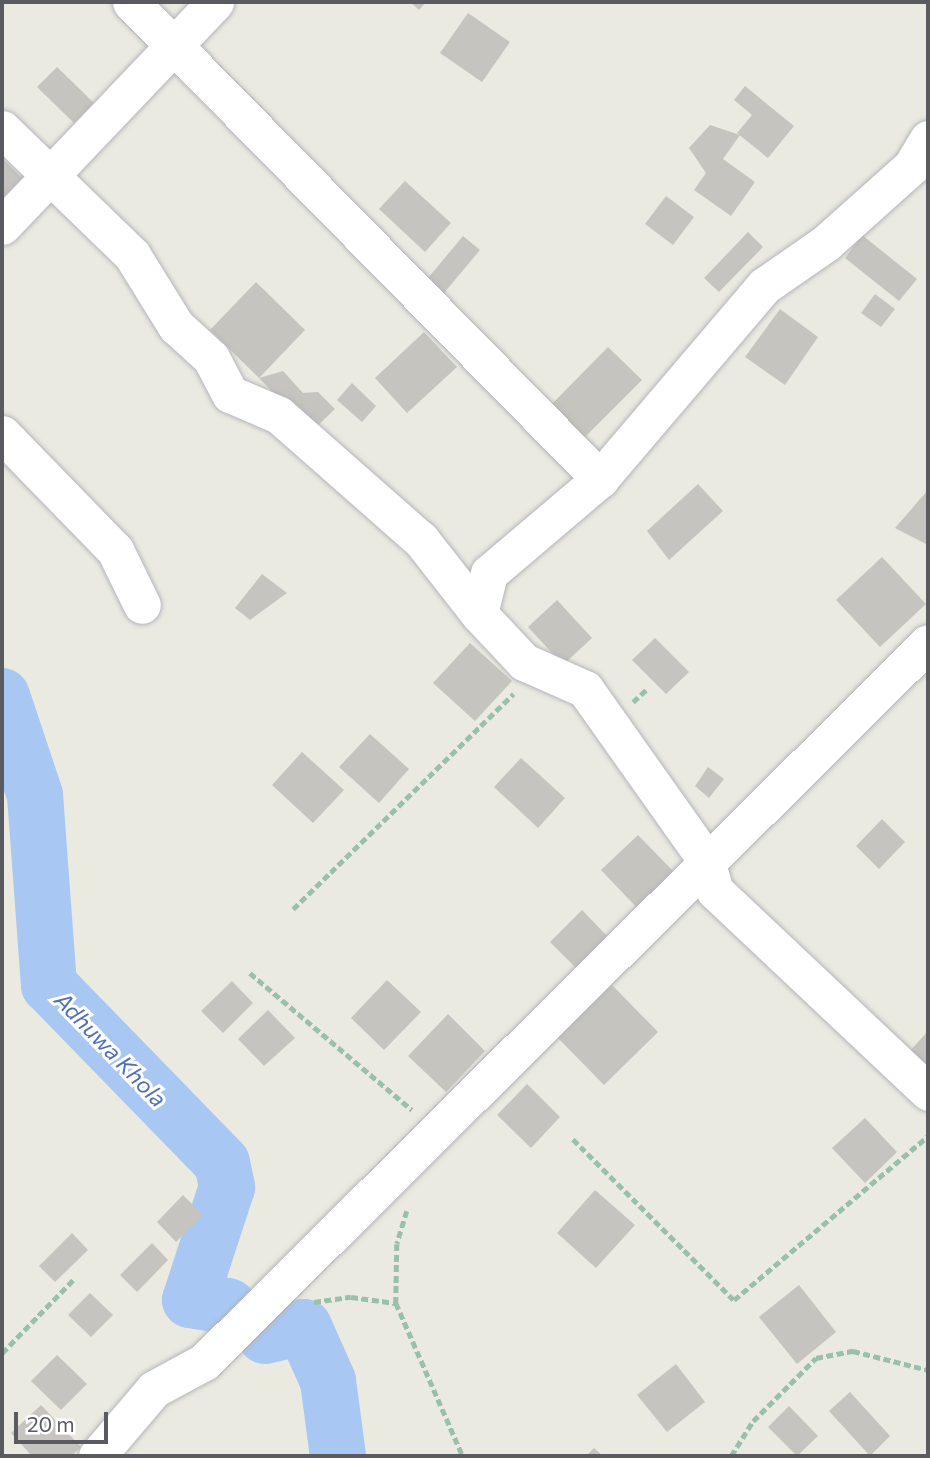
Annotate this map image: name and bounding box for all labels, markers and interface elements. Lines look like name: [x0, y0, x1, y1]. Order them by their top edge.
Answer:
water label: Adhuwa Khola: [49, 986, 173, 1112]
scale bar: [18, 1398, 112, 1442]
text: 20 m: [27, 1411, 75, 1436]

